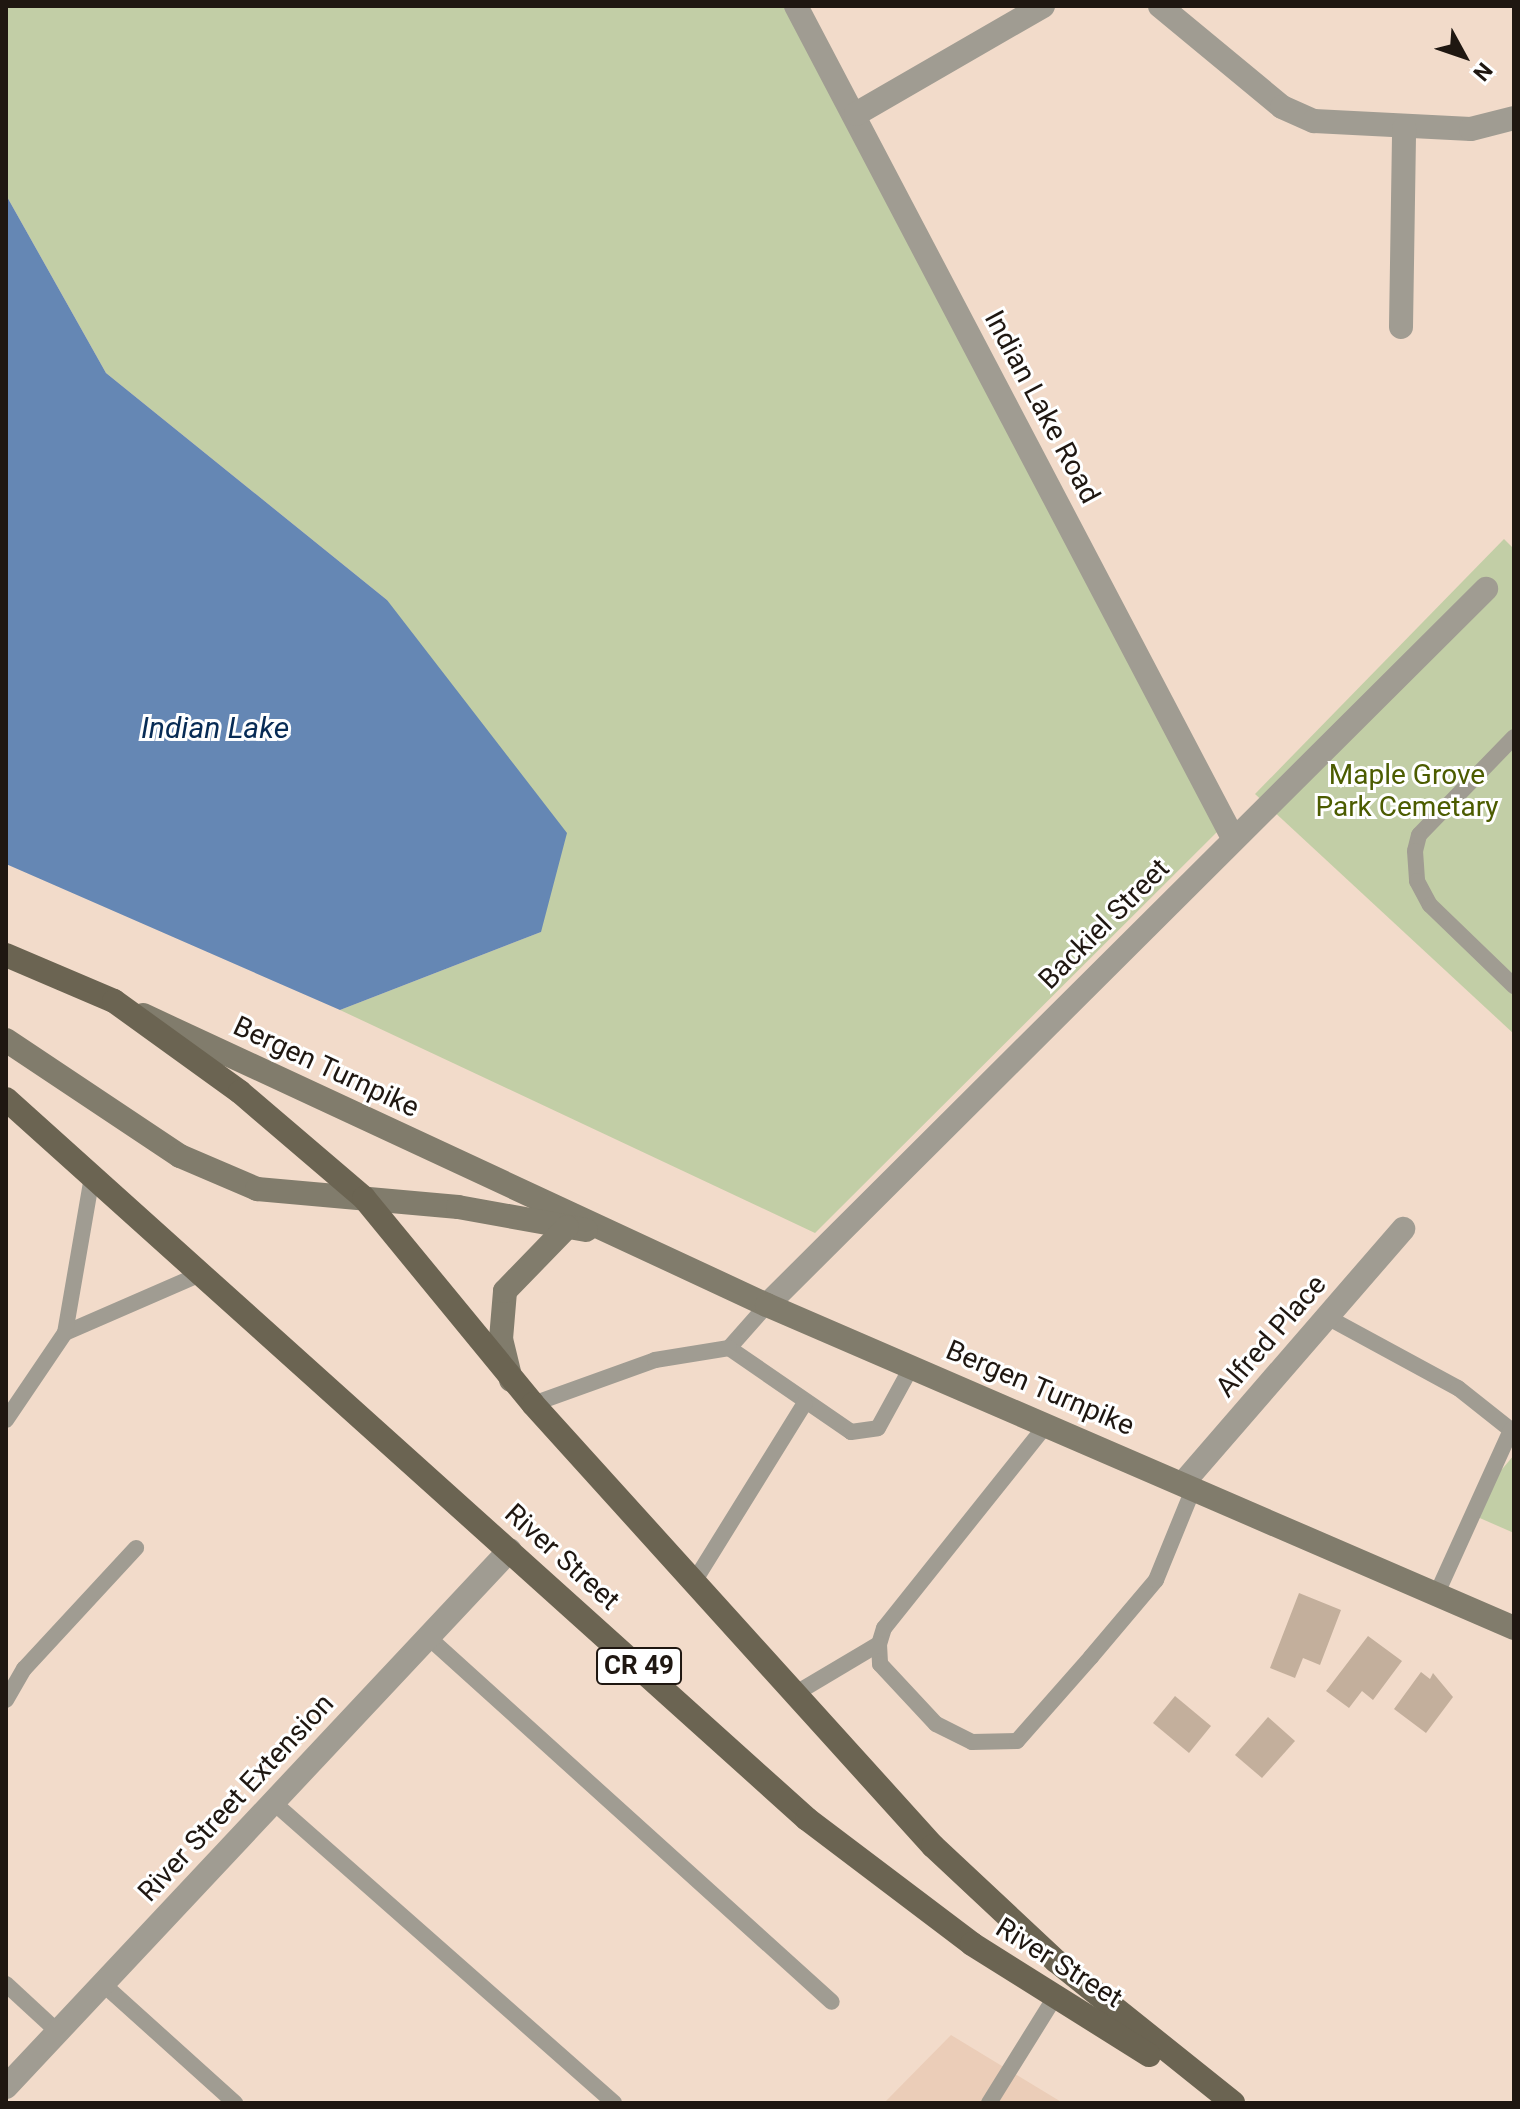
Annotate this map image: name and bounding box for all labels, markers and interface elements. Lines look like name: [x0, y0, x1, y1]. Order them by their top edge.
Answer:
north arrow: [1424, 16, 1504, 96]
text: N: [1468, 58, 1497, 86]
street label: Indian Lake Road: [977, 305, 1107, 509]
water label: Indian Lake: [141, 710, 289, 746]
park label: Maple Grove Park Cemetary: [1315, 758, 1499, 824]
street label: Backiel Street: [1032, 852, 1176, 996]
street label: Bergen Turnpike: [228, 1009, 424, 1125]
street label: Alfred Place: [1209, 1268, 1333, 1404]
street label: Bergen Turnpike: [941, 1333, 1139, 1443]
street label: River Street: [498, 1497, 626, 1617]
road number: CR 49: [595, 1644, 683, 1688]
street label: River Street Extension: [131, 1687, 341, 1909]
street label: River Street: [990, 1911, 1128, 2015]

